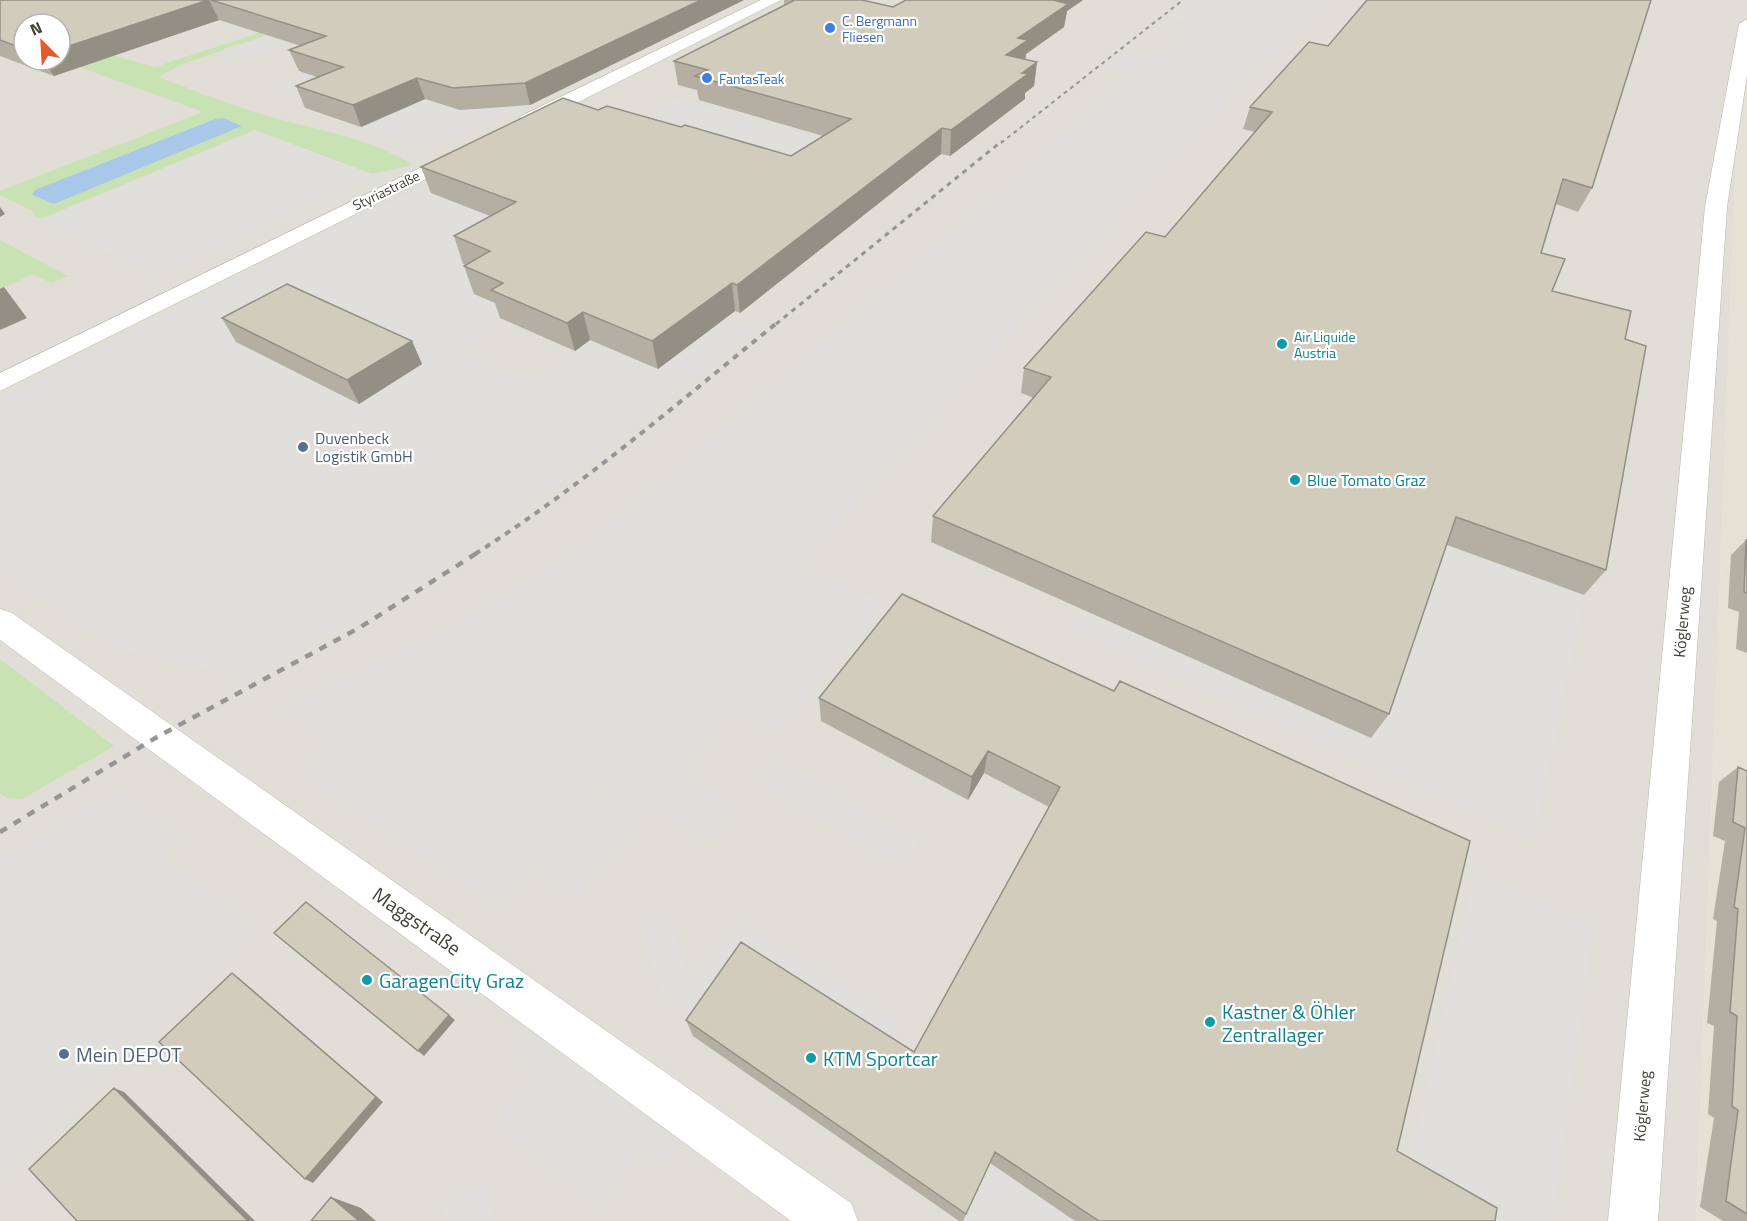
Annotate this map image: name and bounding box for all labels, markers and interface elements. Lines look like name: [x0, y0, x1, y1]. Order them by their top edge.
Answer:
place label: C. Bergmann Fliesen: [842, 10, 917, 47]
north arrow: [12, 12, 72, 72]
text: N: [26, 15, 46, 42]
marker: C. Bergmann Fliesen: [823, 21, 837, 35]
place label: FantasTeak: [719, 68, 785, 89]
marker: FantasTeak: [700, 71, 714, 85]
street label: Styriastraße: [349, 165, 423, 215]
place label: Air Liquide Austria: [1294, 326, 1355, 363]
marker: Air Liquide Austria: [1275, 337, 1289, 351]
place label: Duvenbeck Logistik GmbH: [315, 426, 413, 468]
marker: Duvenbeck Logistik GmbH: [296, 440, 310, 454]
place label: Blue Tomato Graz: [1307, 468, 1426, 492]
marker: Blue Tomato Graz: [1288, 473, 1302, 487]
street label: Köglerweg: [1667, 585, 1697, 659]
street label: Maggstraße: [366, 879, 468, 963]
place label: GaragenCity Graz: [379, 965, 524, 996]
marker: GaragenCity Graz: [360, 973, 374, 987]
place label: Kastner & Öhler Zentrallager: [1222, 996, 1356, 1050]
marker: Kastner & Öhler Zentrallager: [1203, 1015, 1217, 1029]
place label: Mein DEPOT: [76, 1039, 182, 1070]
place label: KTM Sportcar: [823, 1043, 938, 1074]
marker: Mein DEPOT: [57, 1047, 71, 1061]
marker: KTM Sportcar: [804, 1051, 818, 1065]
street label: Köglerweg: [1627, 1069, 1657, 1143]

